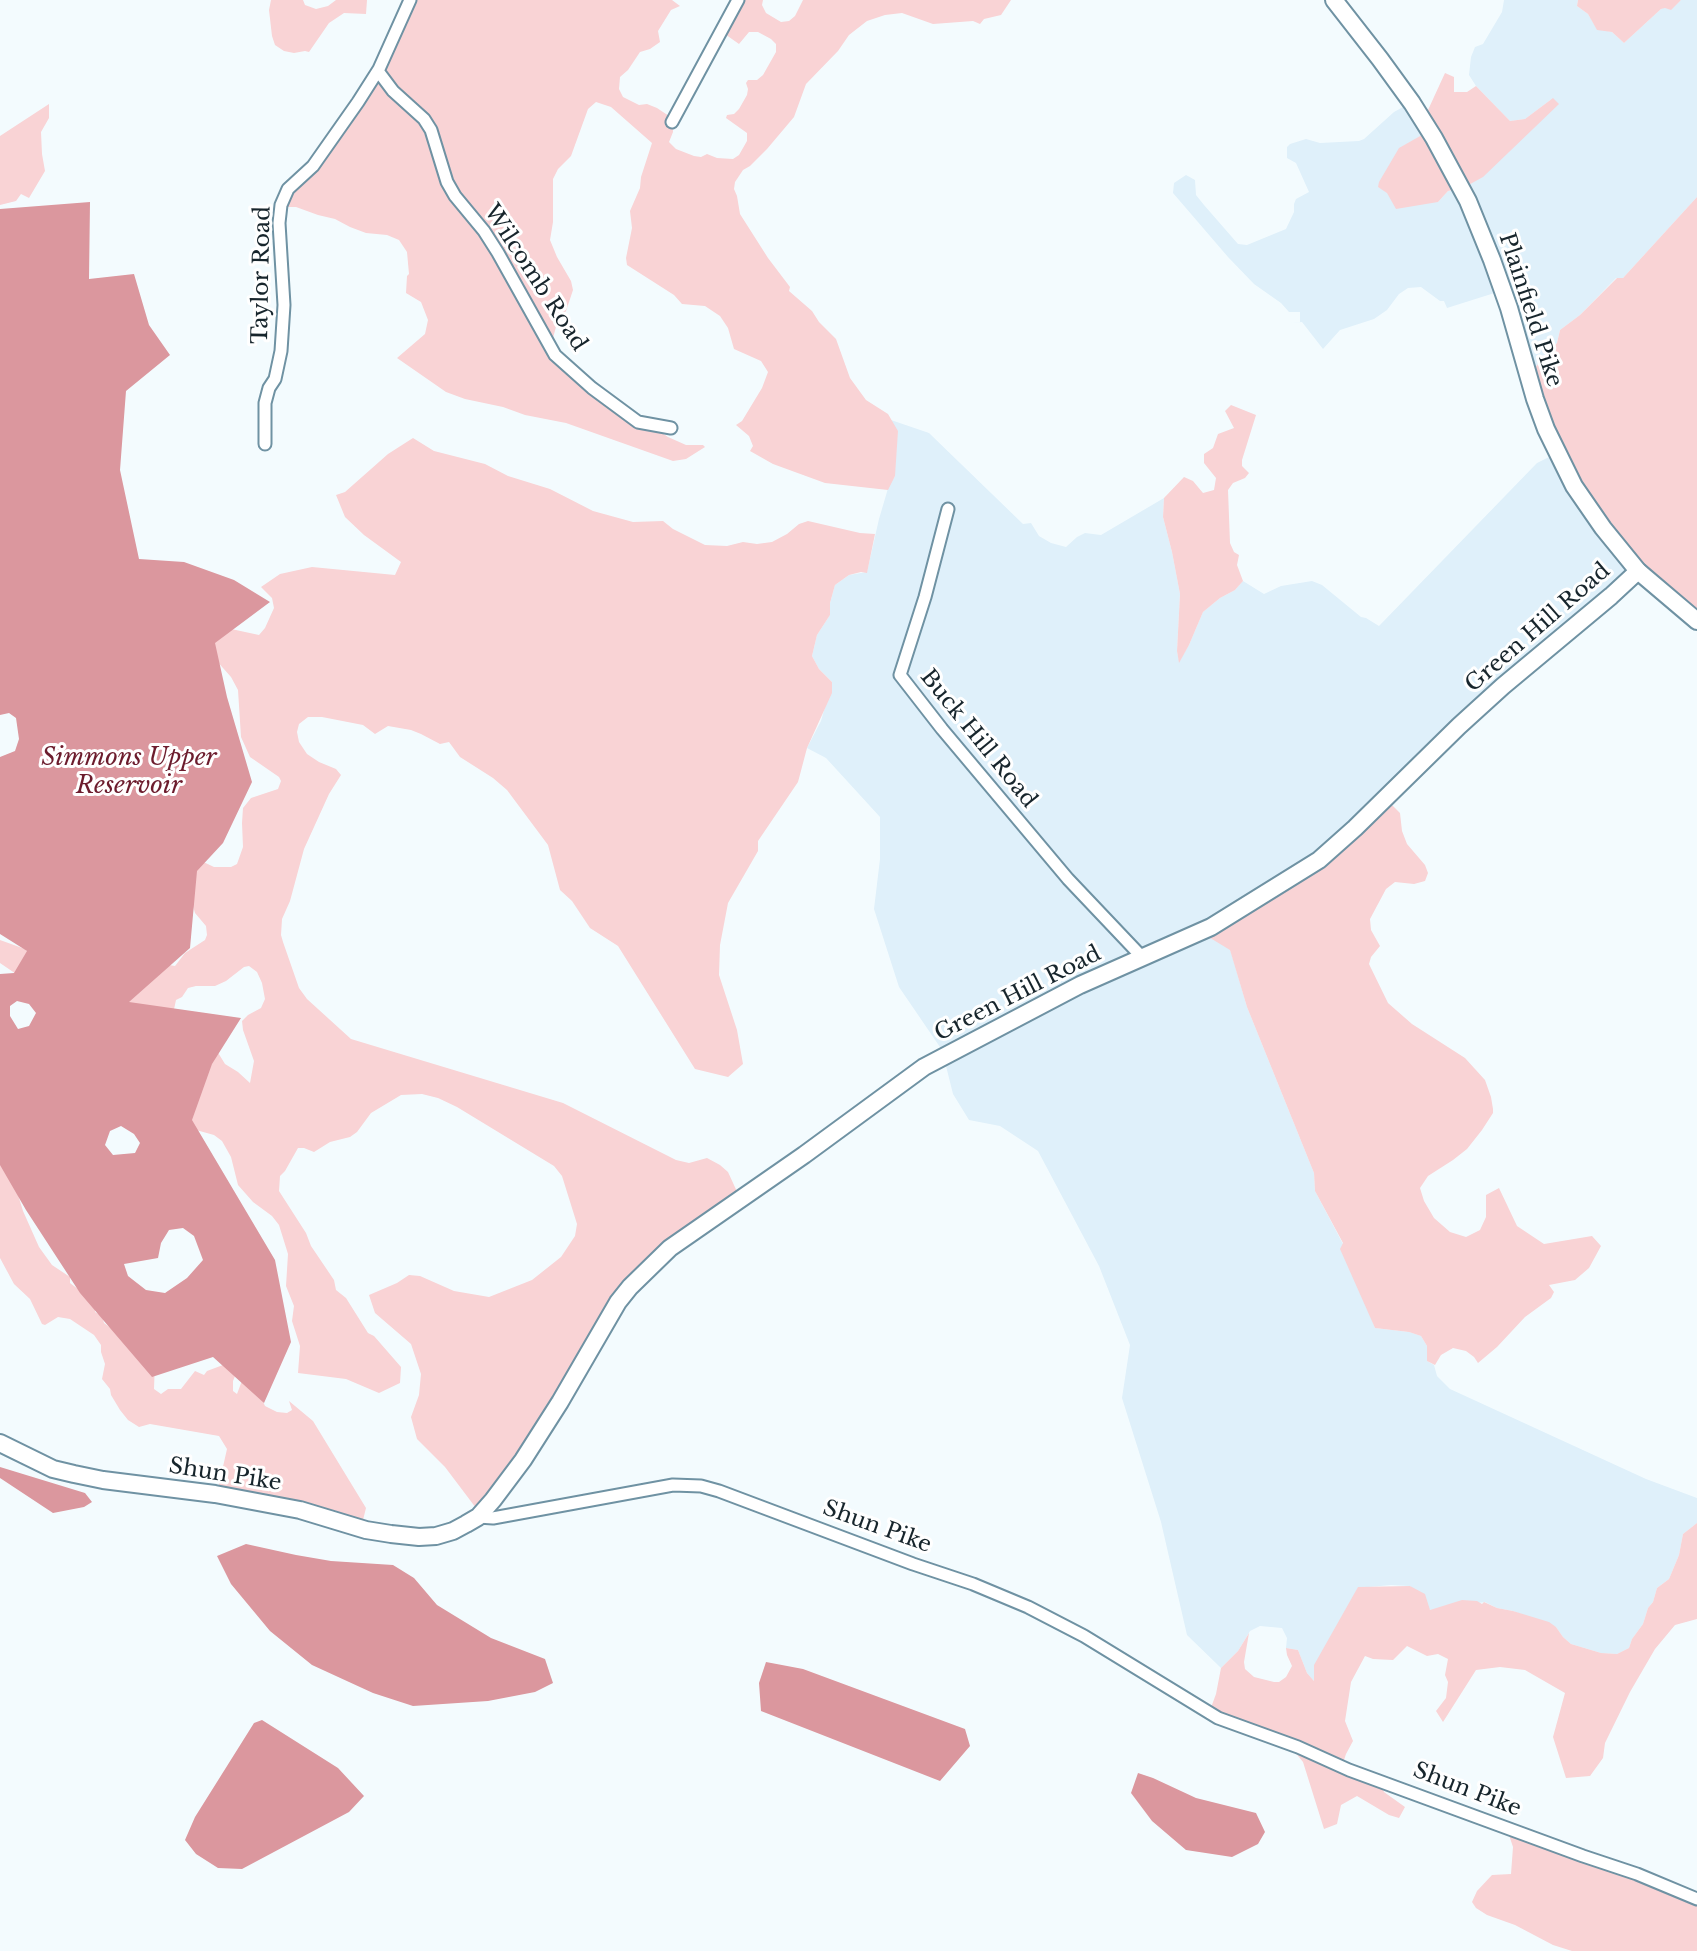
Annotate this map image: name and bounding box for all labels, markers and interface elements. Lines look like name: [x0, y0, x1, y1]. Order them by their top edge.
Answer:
street label: Wilcomb Road: [478, 200, 592, 356]
street label: Taylor Road: [248, 206, 276, 344]
street label: Plainfield Pike: [1493, 230, 1567, 390]
street label: Green Hill Road: [1460, 558, 1616, 698]
street label: Buck Hill Road: [914, 665, 1042, 813]
water label: Simmons Upper Reservoir: [41, 744, 217, 800]
street label: Green Hill Road: [930, 941, 1106, 1047]
street label: Shun Pike: [167, 1453, 283, 1497]
street label: Shun Pike: [819, 1495, 935, 1559]
street label: Shun Pike: [1409, 1757, 1525, 1823]

